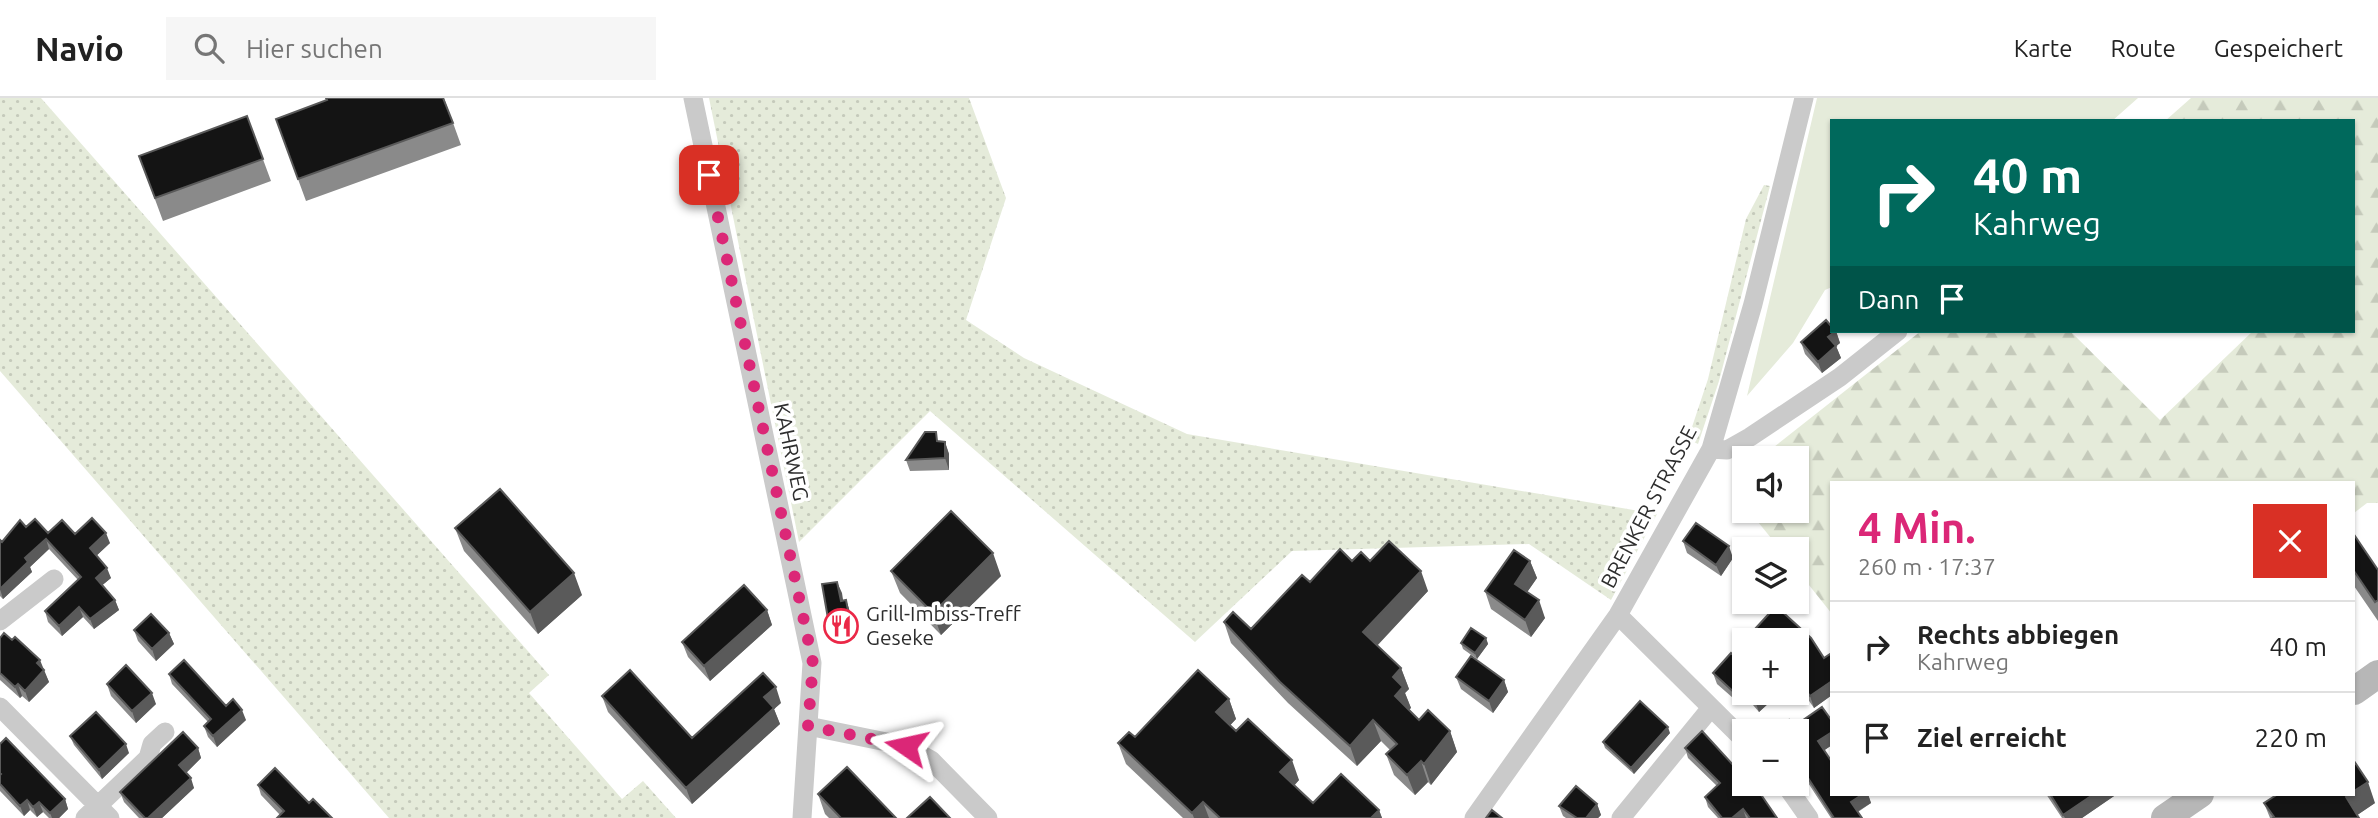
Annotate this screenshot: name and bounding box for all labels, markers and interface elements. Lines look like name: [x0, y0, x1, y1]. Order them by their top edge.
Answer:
search box: [166, 17, 656, 80]
icon: search: [190, 29, 228, 67]
text: Navio: [35, 30, 124, 67]
text: Hier suchen: [246, 34, 383, 63]
text: Karte: [2014, 35, 2072, 62]
text: Route: [2110, 35, 2176, 62]
text: Gespeichert: [2214, 35, 2343, 62]
pin: [679, 145, 739, 205]
icon: right: [1858, 147, 1949, 238]
text: 40 m: [1973, 147, 2082, 202]
icon: arrive: [690, 156, 728, 194]
text: Kahrweg: [1973, 205, 2101, 241]
icon: arrive: [1933, 280, 1971, 318]
text: Dann: [1858, 285, 1919, 314]
street label: KAHRWEG: [770, 401, 814, 503]
street label: BRENKER STRASSE: [1595, 422, 1701, 592]
map controls: [1732, 446, 1809, 796]
button: sound: [1732, 446, 1809, 523]
text: 4 Min.: [1858, 504, 1976, 551]
button: close: [2253, 504, 2327, 578]
button: layers: [1732, 537, 1809, 614]
text: 260 m · 17:37: [1858, 554, 1996, 579]
place label: Grill-Imbiss-Treff Geseke: [866, 601, 1022, 649]
restaurant icon: Grill-Imbiss-Treff Geseke: [822, 607, 860, 645]
text: Rechts abbiegen: [1917, 620, 2119, 649]
button: +: [1732, 628, 1809, 705]
icon: right: [1858, 628, 1896, 666]
text: 40 m: [2269, 632, 2327, 661]
text: Kahrweg: [1917, 649, 2009, 674]
position arrow: [869, 709, 943, 783]
button: −: [1732, 719, 1809, 796]
icon: arrive: [1858, 719, 1896, 757]
text: Ziel erreicht: [1917, 723, 2067, 752]
text: 220 m: [2255, 723, 2327, 752]

